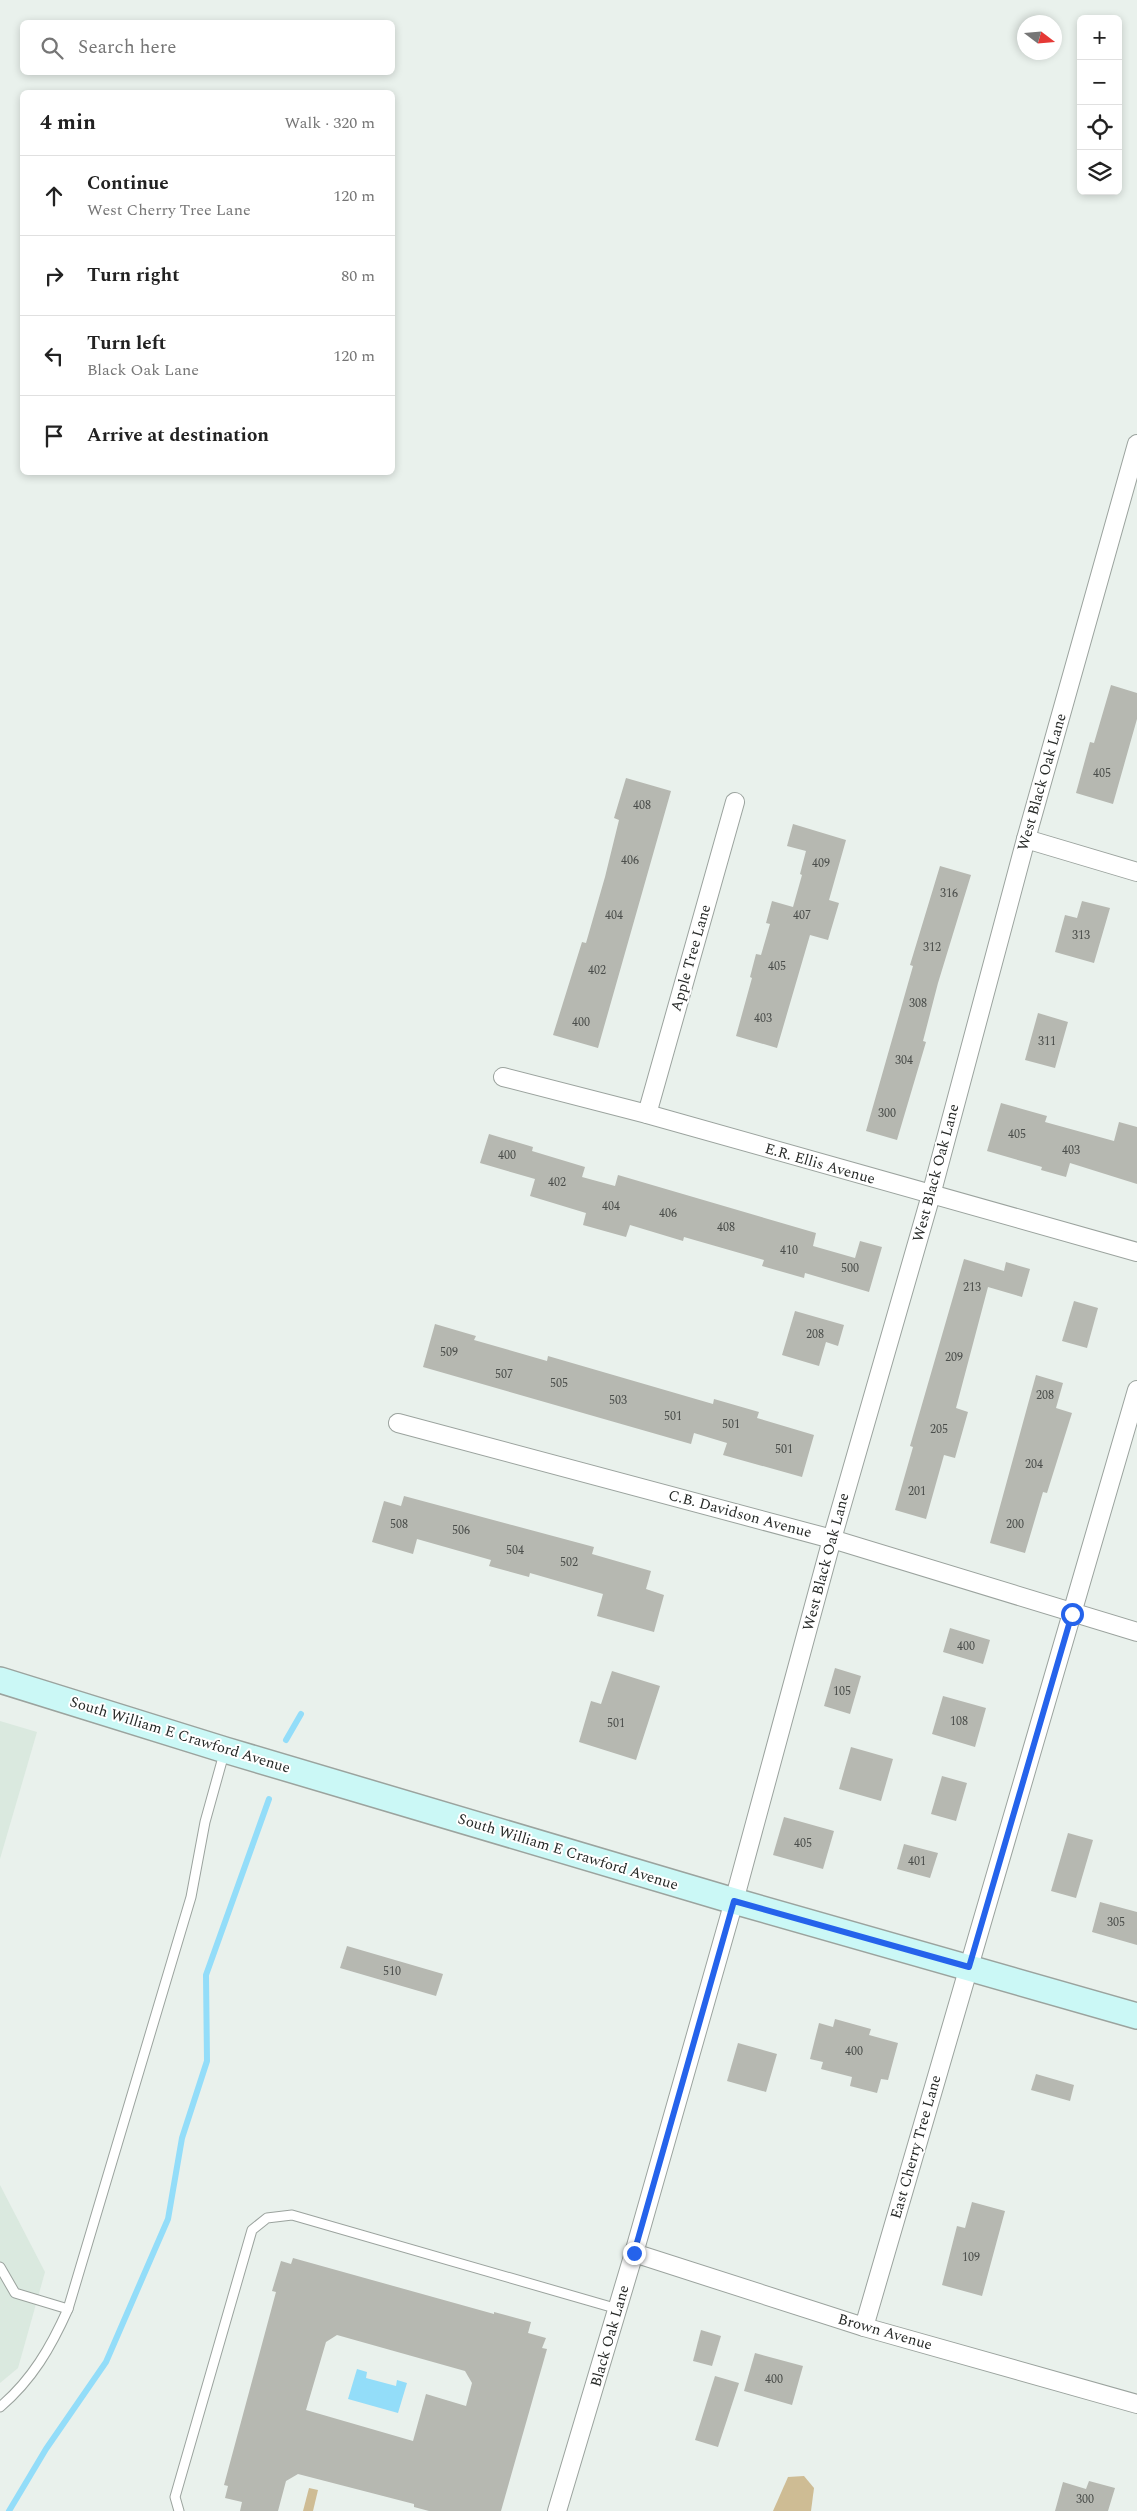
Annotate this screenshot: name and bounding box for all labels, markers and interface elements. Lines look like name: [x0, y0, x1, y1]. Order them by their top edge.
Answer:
north arrow: [1017, 15, 1062, 60]
map controls: [1077, 15, 1122, 195]
button: +: [1077, 15, 1122, 60]
search box: [20, 20, 395, 75]
text: Search here: [78, 33, 177, 62]
icon: search: [38, 34, 66, 62]
button: −: [1077, 60, 1122, 105]
button: locate: [1077, 105, 1122, 150]
text: 4 min: [40, 107, 96, 139]
text: Walk · 320 m: [284, 111, 375, 135]
button: layers: [1077, 150, 1122, 195]
text: Continue: [87, 169, 169, 198]
icon: ahead: [40, 182, 68, 210]
text: 120 m: [333, 184, 375, 208]
text: West Cherry Tree Lane: [87, 198, 251, 222]
text: Turn right: [87, 261, 180, 290]
icon: right: [40, 262, 68, 290]
text: 80 m: [341, 264, 375, 288]
text: Turn left: [87, 329, 166, 358]
icon: left: [40, 342, 68, 370]
text: 120 m: [333, 344, 375, 368]
text: Black Oak Lane: [87, 358, 199, 382]
text: Arrive at destination: [87, 421, 269, 450]
icon: arrive: [40, 422, 68, 450]
street label: West Black Oak Lane: [1011, 711, 1073, 853]
house number: 405: [1093, 764, 1111, 783]
house number: 408: [633, 796, 651, 815]
house number: 406: [621, 851, 639, 870]
house number: 409: [812, 854, 830, 873]
house number: 316: [940, 884, 958, 903]
street label: Apple Tree Lane: [665, 902, 717, 1014]
house number: 404: [605, 906, 623, 925]
house number: 407: [793, 906, 811, 925]
house number: 313: [1072, 926, 1090, 945]
house number: 312: [923, 938, 941, 957]
house number: 405: [768, 957, 786, 976]
house number: 402: [588, 961, 606, 980]
house number: 308: [909, 994, 927, 1013]
house number: 403: [754, 1009, 772, 1028]
house number: 400: [572, 1013, 590, 1032]
house number: 311: [1038, 1032, 1056, 1051]
house number: 304: [895, 1051, 913, 1070]
street label: West Black Oak Lane: [906, 1101, 966, 1245]
house number: 300: [878, 1104, 896, 1123]
house number: 405: [1008, 1125, 1026, 1144]
street label: E.R. Ellis Avenue: [762, 1137, 878, 1191]
house number: 403: [1062, 1141, 1080, 1160]
house number: 400: [498, 1146, 516, 1165]
house number: 402: [548, 1173, 566, 1192]
house number: 404: [602, 1197, 620, 1216]
house number: 406: [659, 1204, 677, 1223]
house number: 408: [717, 1218, 735, 1237]
house number: 410: [780, 1241, 798, 1260]
house number: 500: [841, 1259, 859, 1278]
house number: 213: [963, 1278, 981, 1297]
house number: 208: [806, 1325, 824, 1344]
house number: 509: [440, 1343, 458, 1362]
house number: 209: [945, 1348, 963, 1367]
house number: 507: [495, 1365, 513, 1384]
house number: 505: [550, 1374, 568, 1393]
house number: 208: [1036, 1386, 1054, 1405]
house number: 503: [609, 1391, 627, 1410]
house number: 501: [664, 1407, 682, 1426]
house number: 501: [722, 1415, 740, 1434]
house number: 205: [930, 1420, 948, 1439]
house number: 501: [775, 1440, 793, 1459]
house number: 204: [1025, 1455, 1043, 1474]
house number: 201: [908, 1482, 926, 1501]
street label: C.B. Davidson Avenue: [666, 1484, 814, 1544]
street label: West Black Oak Lane: [796, 1490, 856, 1634]
house number: 508: [390, 1515, 408, 1534]
house number: 200: [1006, 1515, 1024, 1534]
house number: 506: [452, 1521, 470, 1540]
house number: 504: [506, 1541, 524, 1560]
house number: 502: [560, 1553, 578, 1572]
route start: [1061, 1603, 1084, 1626]
house number: 400: [957, 1637, 975, 1656]
house number: 105: [833, 1682, 851, 1701]
street label: South William E Crawford Avenue: [67, 1690, 293, 1780]
house number: 108: [950, 1712, 968, 1731]
house number: 501: [607, 1714, 625, 1733]
street label: South William E Crawford Avenue: [455, 1807, 681, 1897]
house number: 405: [794, 1834, 812, 1853]
house number: 401: [908, 1852, 926, 1871]
house number: 305: [1107, 1913, 1125, 1932]
house number: 510: [383, 1962, 401, 1981]
house number: 400: [845, 2042, 863, 2061]
street label: East Cherry Tree Lane: [884, 2072, 948, 2222]
route end: [623, 2242, 646, 2265]
house number: 109: [962, 2248, 980, 2267]
street label: Black Oak Lane: [584, 2282, 636, 2390]
street label: Brown Avenue: [835, 2308, 935, 2356]
house number: 400: [765, 2370, 783, 2389]
house number: 300: [1076, 2490, 1094, 2509]

